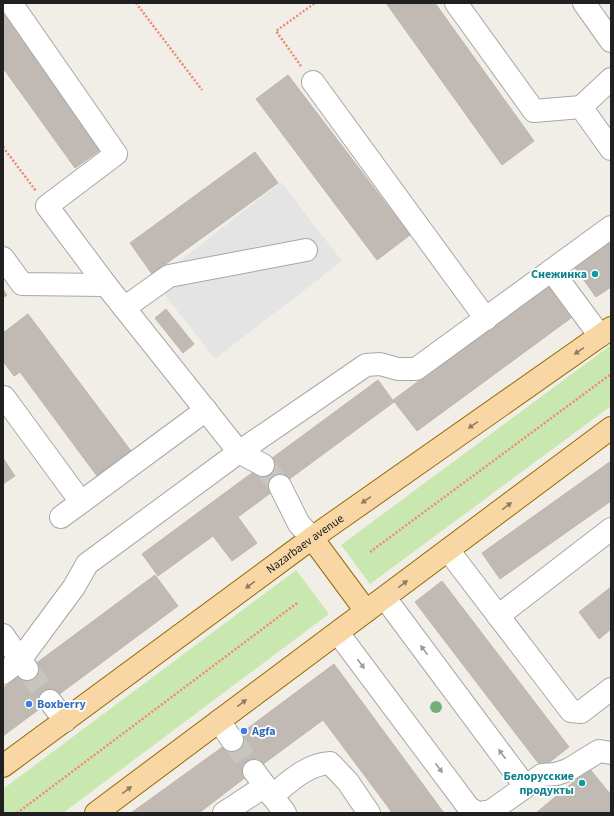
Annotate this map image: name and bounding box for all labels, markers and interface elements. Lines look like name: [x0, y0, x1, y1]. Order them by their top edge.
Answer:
place label: Снежинка: [531, 266, 587, 283]
marker: Снежинка: [590, 269, 600, 279]
one-way arrow: [574, 347, 585, 355]
one-way arrow: [468, 421, 478, 429]
one-way arrow: [361, 496, 371, 504]
one-way arrow: [501, 502, 512, 510]
street label: Nazarbaev avenue: [263, 510, 347, 578]
one-way arrow: [245, 580, 255, 588]
one-way arrow: [398, 580, 409, 589]
one-way arrow: [420, 645, 428, 656]
one-way arrow: [357, 658, 365, 669]
place label: Boxberry: [37, 696, 86, 713]
marker: Boxberry: [24, 699, 34, 709]
one-way arrow: [237, 699, 248, 708]
place label: Agfa: [251, 723, 275, 740]
marker: Agfa: [239, 726, 249, 736]
one-way arrow: [498, 749, 506, 760]
one-way arrow: [435, 762, 443, 773]
place label: Белорусские продукты: [503, 768, 574, 799]
marker: Белорусские продукты: [577, 778, 587, 788]
one-way arrow: [122, 785, 133, 794]

